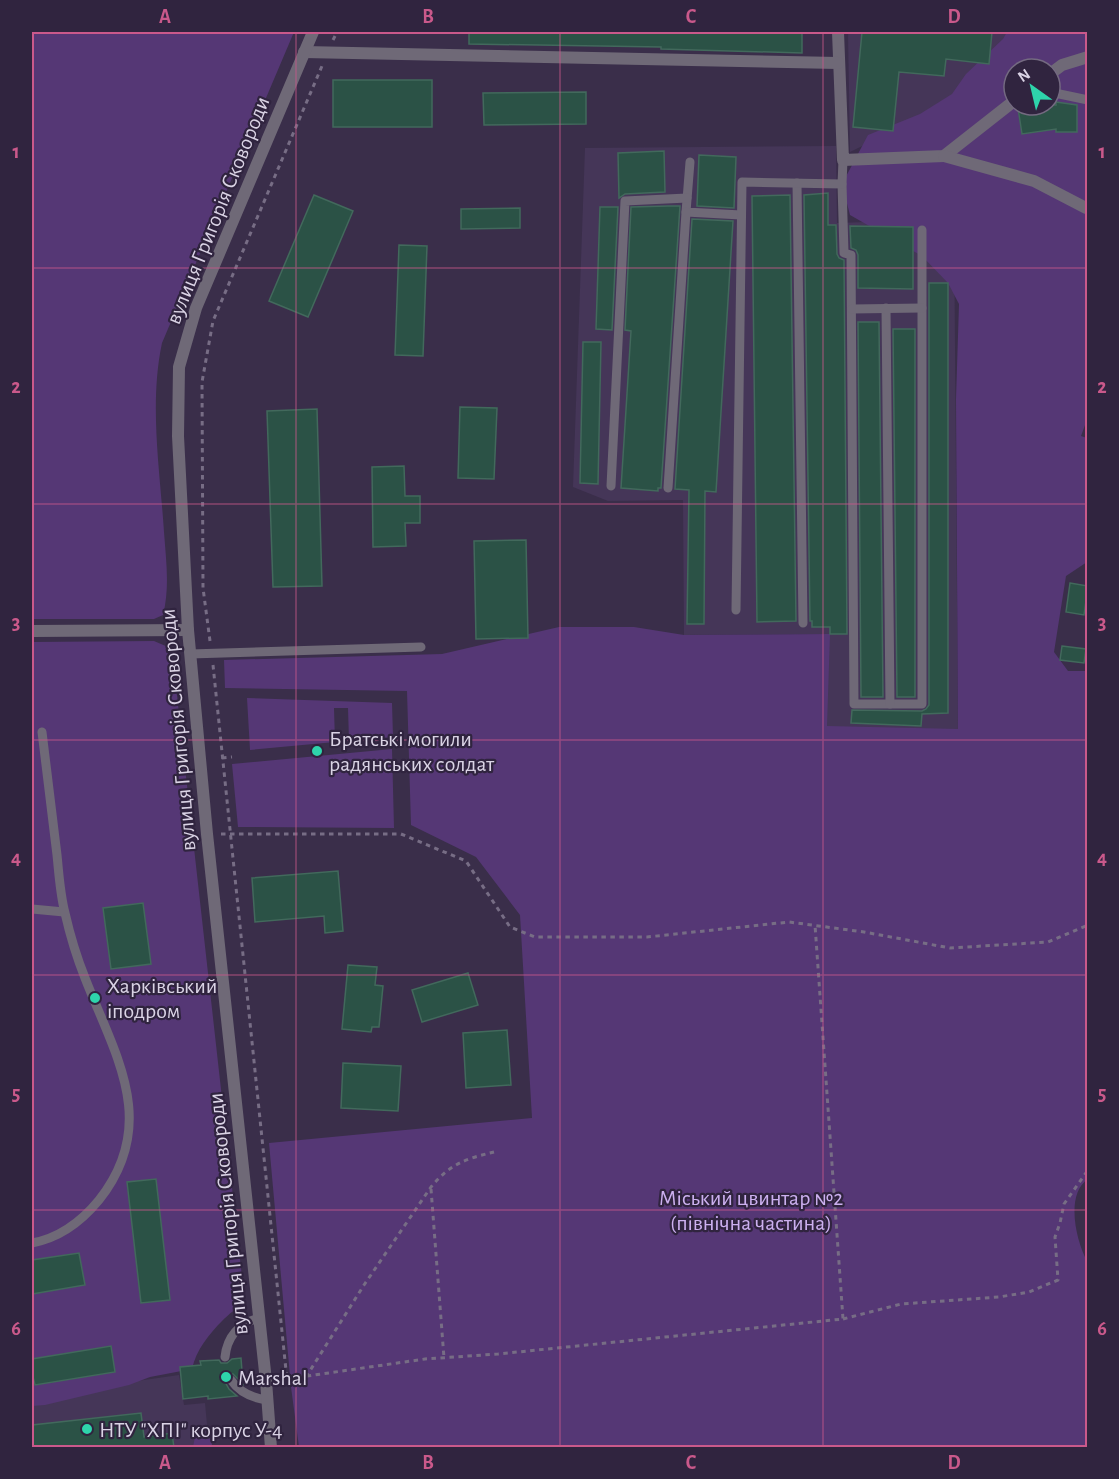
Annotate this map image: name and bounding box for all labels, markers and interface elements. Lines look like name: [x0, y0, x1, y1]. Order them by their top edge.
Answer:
text: A: [159, 7, 171, 27]
text: B: [422, 7, 434, 27]
text: C: [686, 7, 697, 27]
text: D: [947, 7, 961, 27]
north arrow: [1002, 57, 1062, 117]
text: N: [1015, 66, 1033, 85]
street label: вулиця Григорія Сковороди: [162, 93, 274, 327]
text: 1: [12, 142, 20, 162]
text: 1: [1098, 142, 1106, 162]
text: 2: [11, 377, 21, 397]
text: 2: [1097, 377, 1107, 397]
street label: вулиця Григорія Сковороди: [156, 608, 200, 852]
text: 3: [12, 613, 20, 633]
text: 3: [1098, 613, 1106, 633]
place label: Братські могили радянських солдат: [329, 728, 495, 775]
marker: Братські могили радянських солдат: [310, 744, 324, 758]
text: 4: [11, 848, 21, 868]
text: 4: [1097, 848, 1107, 868]
place label: Харківський іподром: [107, 975, 217, 1022]
marker: Харківський іподром: [88, 991, 102, 1005]
text: 5: [12, 1084, 20, 1104]
text: 5: [1098, 1084, 1106, 1104]
street label: вулиця Григорія Сковороди: [204, 1092, 252, 1336]
park label: Міський цвинтар №2 (північна частина): [659, 1187, 843, 1234]
text: 6: [11, 1319, 21, 1339]
text: 6: [1097, 1319, 1107, 1339]
place label: Marshal: [238, 1367, 307, 1389]
marker: Marshal: [219, 1370, 233, 1384]
place label: НТУ "ХПІ" корпус У-4: [99, 1419, 283, 1441]
marker: НТУ "ХПІ" корпус У-4: [80, 1422, 94, 1436]
text: A: [159, 1453, 171, 1473]
text: B: [422, 1453, 434, 1473]
text: C: [686, 1453, 697, 1473]
text: D: [947, 1453, 961, 1473]

